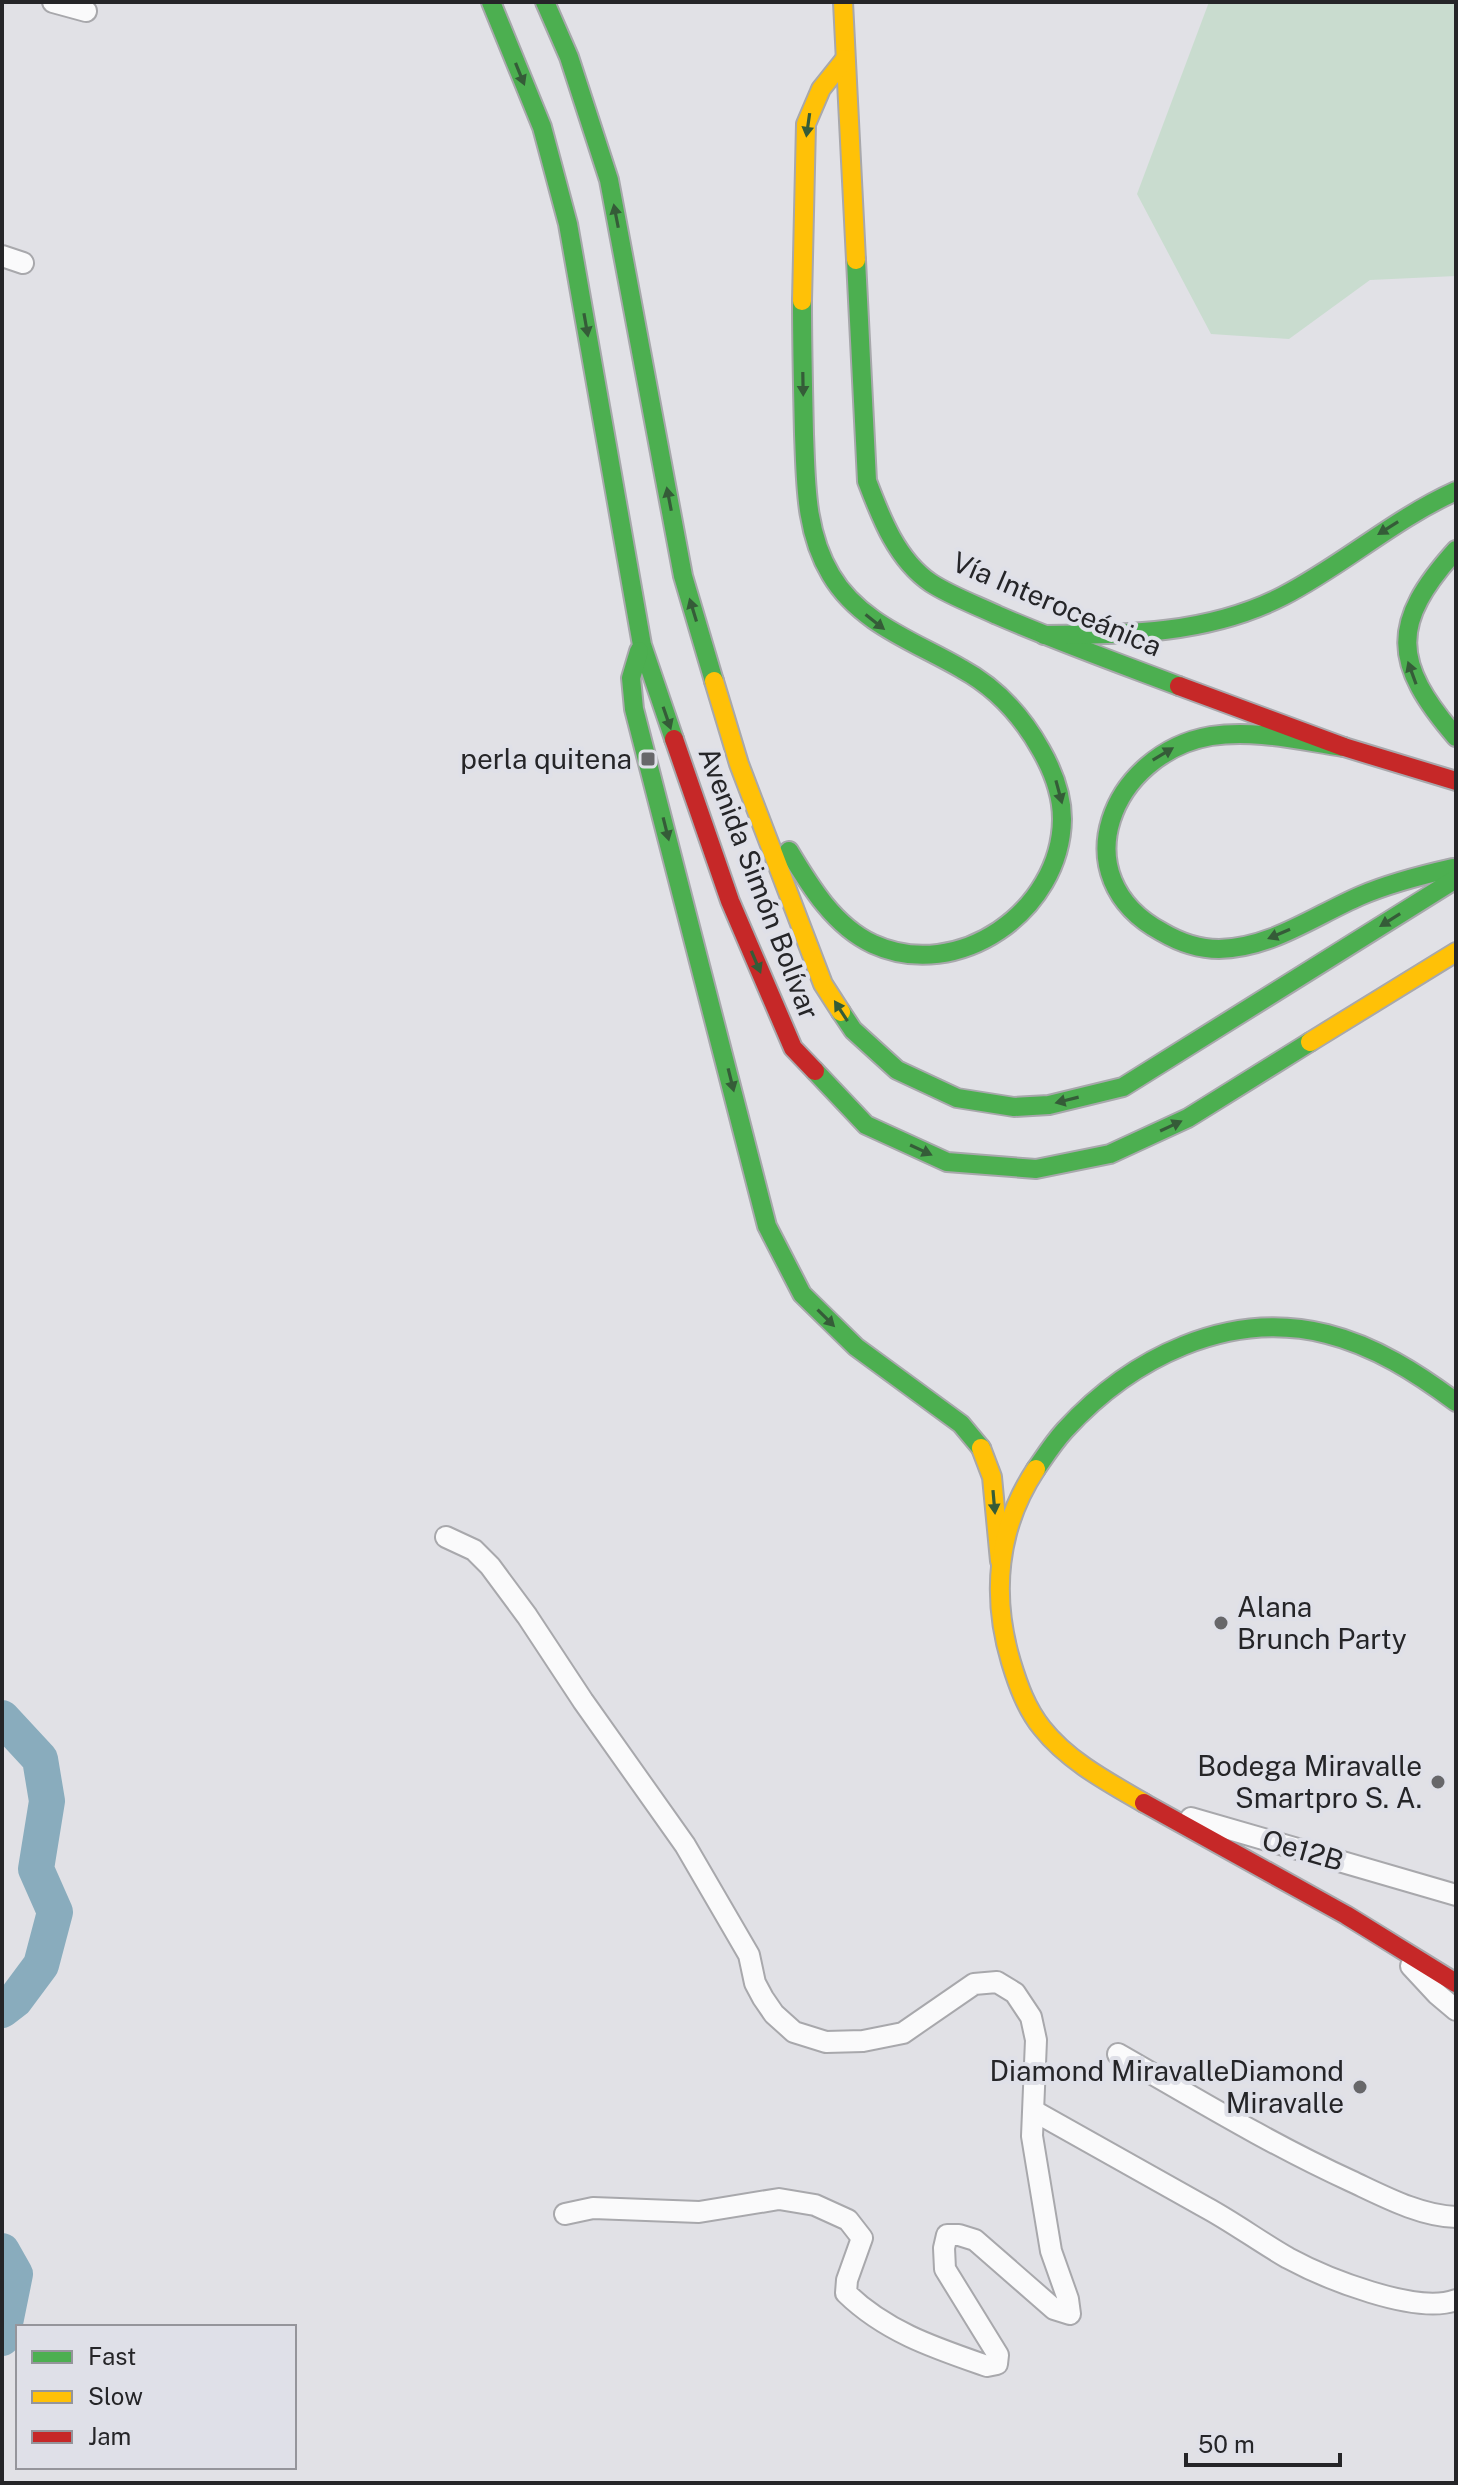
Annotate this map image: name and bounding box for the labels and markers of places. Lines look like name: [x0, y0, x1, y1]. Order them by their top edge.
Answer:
place label: perla quitena: [460, 742, 632, 775]
marker: perla quitena: [639, 750, 657, 768]
place label: Alana Brunch Party: [1237, 1590, 1407, 1655]
marker: Alana Brunch Party: [1212, 1614, 1230, 1632]
place label: Bodega Miravalle Smartpro S. A.: [1197, 1749, 1422, 1814]
marker: Bodega Miravalle Smartpro S. A.: [1429, 1773, 1447, 1791]
place label: Diamond MiravalleDiamond Miravalle: [990, 2054, 1344, 2119]
marker: Diamond MiravalleDiamond Miravalle: [1351, 2078, 1369, 2096]

